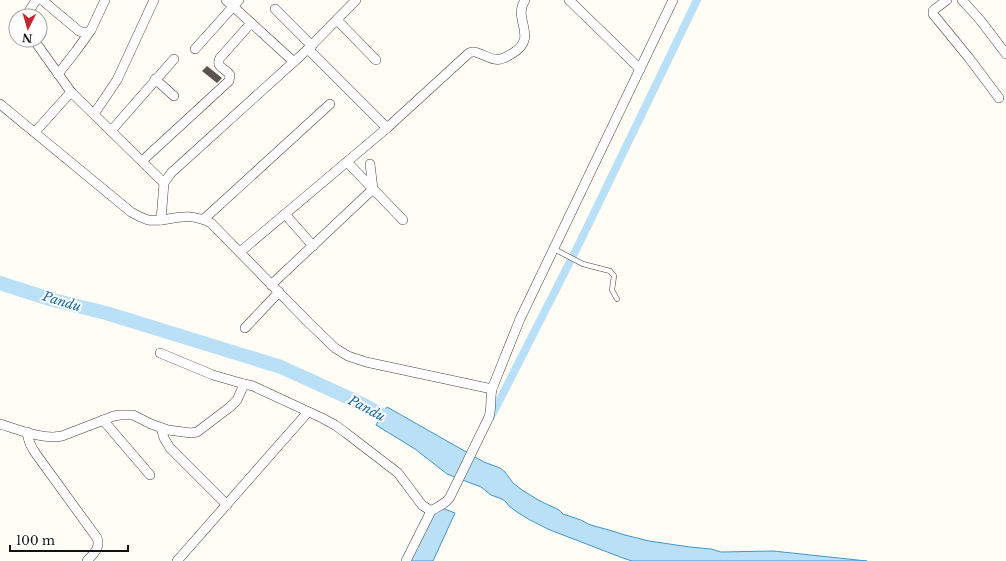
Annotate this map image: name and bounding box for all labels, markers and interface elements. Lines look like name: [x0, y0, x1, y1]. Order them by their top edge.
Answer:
north arrow: [8, 8, 48, 48]
text: N: [21, 30, 33, 45]
water label: Pandu: [40, 287, 83, 315]
water label: Pandu: [344, 391, 388, 425]
scale bar: [10, 527, 128, 553]
text: 100 m: [16, 533, 55, 548]

